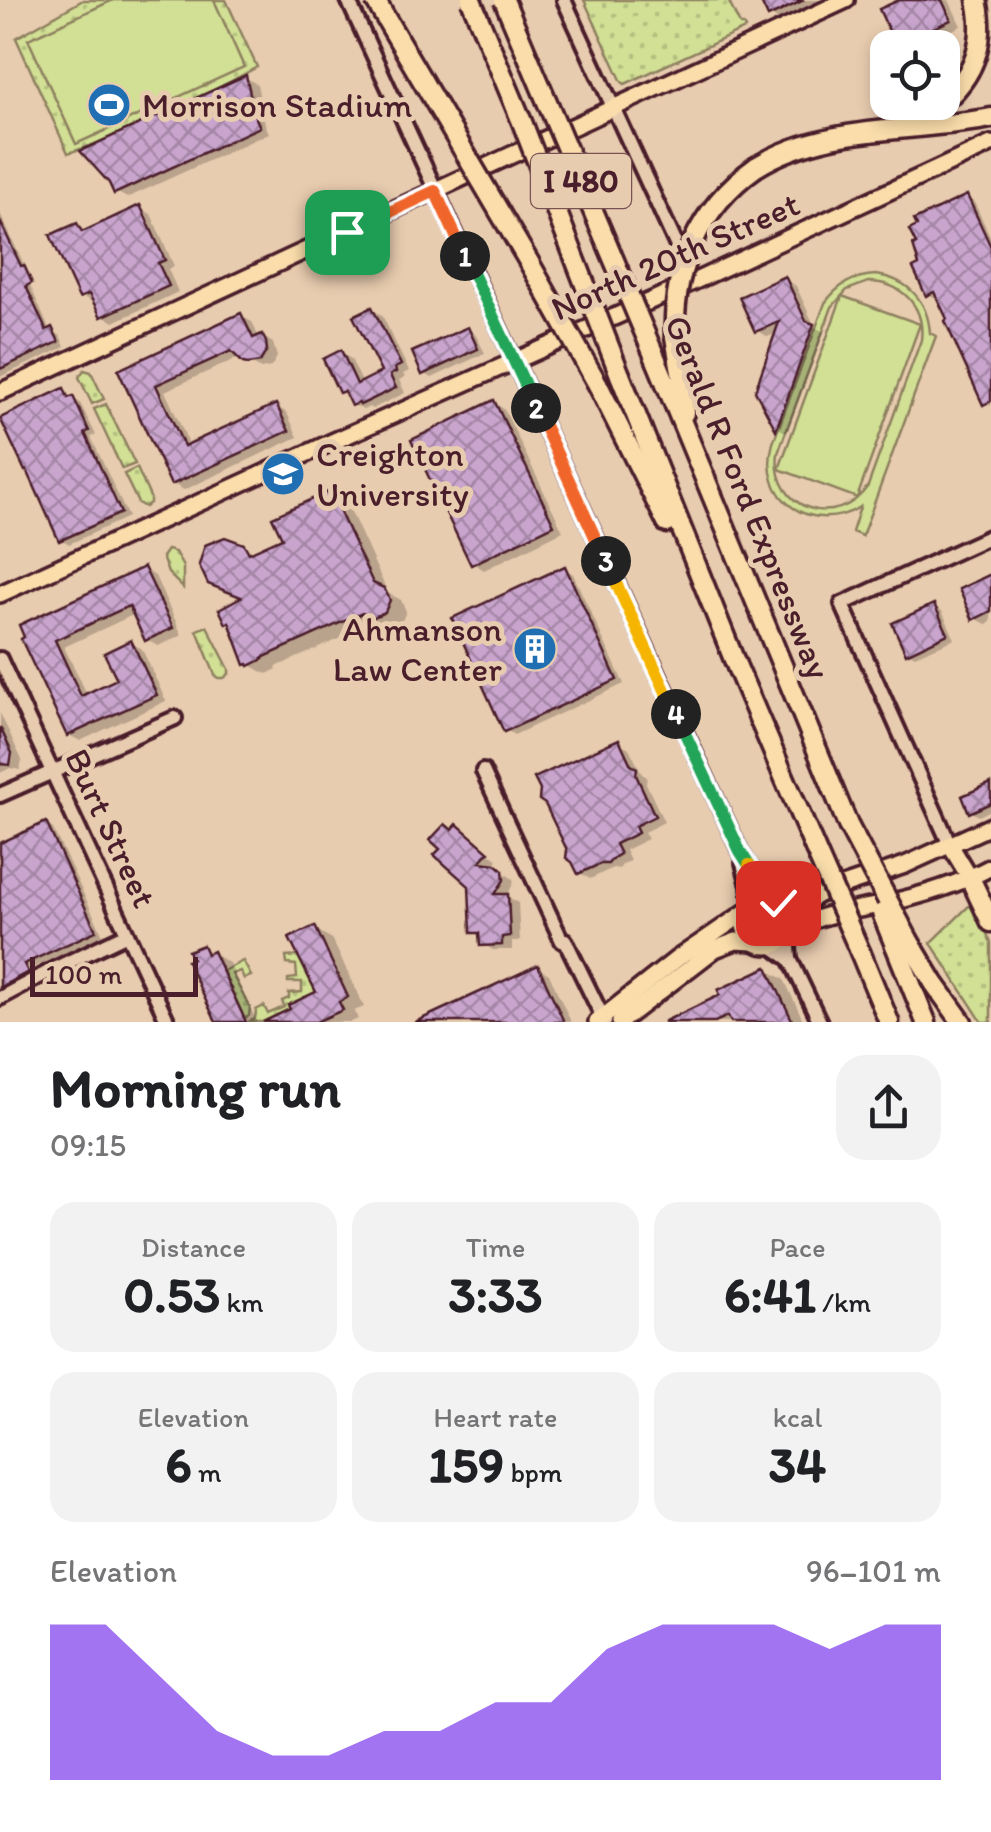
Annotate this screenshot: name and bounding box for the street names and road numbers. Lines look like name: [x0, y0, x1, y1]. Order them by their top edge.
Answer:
road number: I 480: [531, 154, 631, 208]
street label: North 20th Street: [544, 183, 806, 329]
street label: Gerald R Ford Expressway: [656, 309, 840, 685]
street label: Burt Street: [56, 742, 166, 914]

